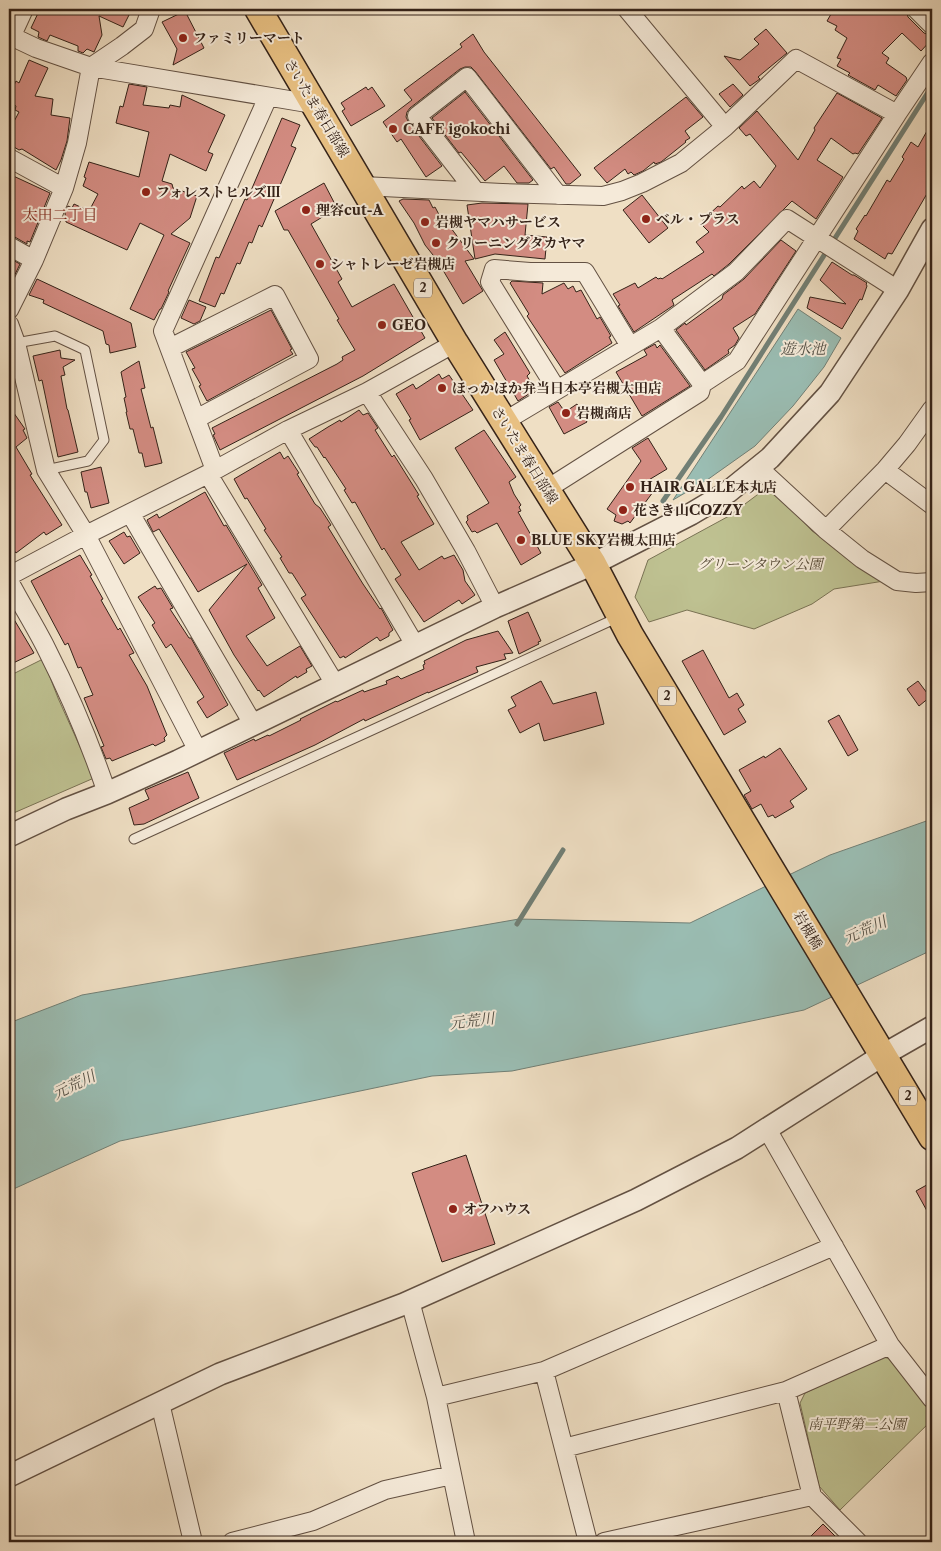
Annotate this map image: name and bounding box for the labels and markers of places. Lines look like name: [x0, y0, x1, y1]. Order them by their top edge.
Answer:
place label: ファミリーマート: [193, 29, 305, 47]
marker: ファミリーマート: [177, 32, 189, 44]
place label: CAFE igokochi: [403, 120, 510, 138]
marker: CAFE igokochi: [387, 123, 399, 135]
place label: フォレストヒルズⅢ: [156, 183, 280, 201]
marker: フォレストヒルズⅢ: [140, 186, 152, 198]
place label: 理容cut-A: [316, 201, 384, 219]
marker: 理容cut-A: [300, 204, 312, 216]
place label: ベル・プラス: [656, 210, 740, 228]
place label: 岩槻ヤマハサービス: [435, 213, 561, 231]
marker: ベル・プラス: [640, 213, 652, 225]
marker: 岩槻ヤマハサービス: [419, 216, 431, 228]
place label: クリーニングタカヤマ: [446, 234, 585, 252]
marker: クリーニングタカヤマ: [430, 237, 442, 249]
place label: シャトレーゼ岩槻店: [330, 255, 455, 273]
marker: シャトレーゼ岩槻店: [314, 258, 326, 270]
place label: GEO: [392, 316, 426, 334]
marker: GEO: [376, 319, 388, 331]
place label: ほっかほか弁当日本亭岩槻太田店: [452, 379, 662, 397]
marker: ほっかほか弁当日本亭岩槻太田店: [436, 382, 448, 394]
place label: 岩槻商店: [576, 404, 632, 422]
marker: 岩槻商店: [560, 407, 572, 419]
place label: HAIR GALLE本丸店: [640, 478, 777, 496]
marker: HAIR GALLE本丸店: [624, 481, 636, 493]
place label: 花さき山COZZY: [633, 501, 743, 519]
marker: 花さき山COZZY: [617, 504, 629, 516]
place label: BLUE SKY岩槻太田店: [531, 531, 676, 549]
marker: BLUE SKY岩槻太田店: [515, 534, 527, 546]
place label: オフハウス: [463, 1200, 531, 1218]
marker: オフハウス: [447, 1203, 459, 1215]

